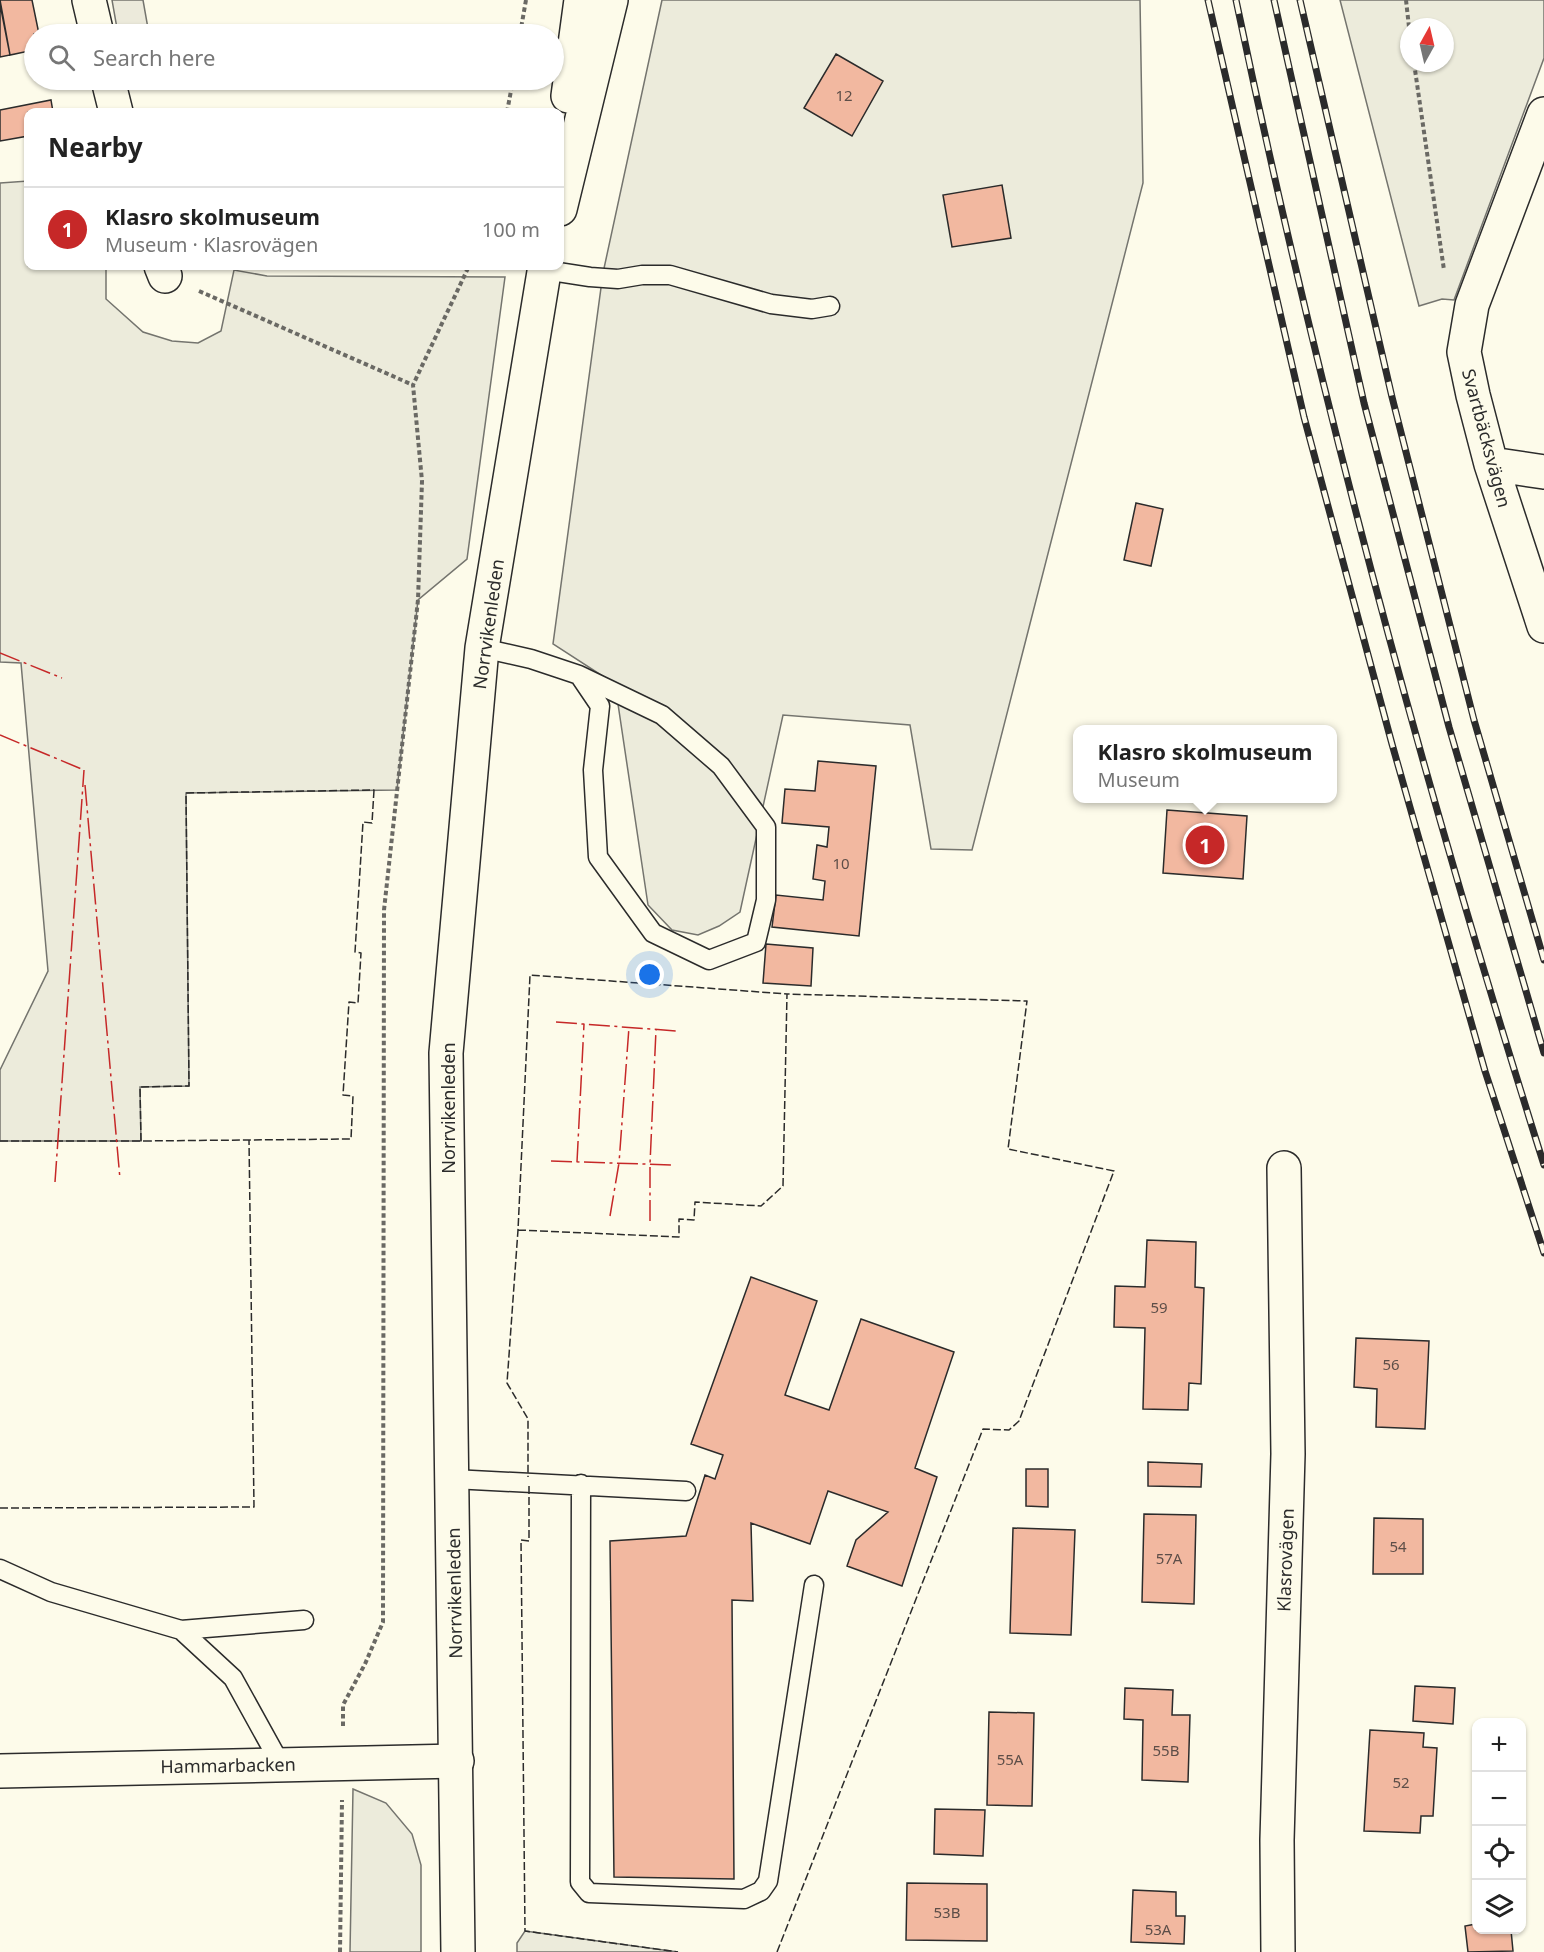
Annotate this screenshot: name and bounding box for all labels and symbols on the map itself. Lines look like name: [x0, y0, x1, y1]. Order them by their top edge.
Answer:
north arrow: [1400, 18, 1454, 72]
house number: 12: [835, 85, 853, 105]
street label: Svartbäcksvägen: [1457, 366, 1517, 510]
street label: Norrvikenleden: [467, 557, 509, 691]
pin: 1: [1186, 822, 1224, 868]
house number: 10: [832, 853, 850, 873]
your location: [635, 960, 664, 989]
street label: Norrvikenleden: [436, 1042, 460, 1174]
house number: 59: [1150, 1297, 1168, 1317]
house number: 56: [1382, 1354, 1400, 1374]
street label: Klasrovägen: [1271, 1508, 1299, 1612]
street label: Norrvikenleden: [441, 1527, 467, 1659]
house number: 54: [1389, 1536, 1407, 1556]
house number: 57A: [1156, 1548, 1183, 1568]
house number: 55B: [1153, 1740, 1179, 1760]
house number: 55A: [997, 1749, 1024, 1769]
street label: Hammarbacken: [160, 1752, 296, 1778]
house number: 52: [1392, 1772, 1410, 1792]
house number: 53B: [934, 1902, 960, 1922]
house number: 53A: [1145, 1919, 1172, 1939]

